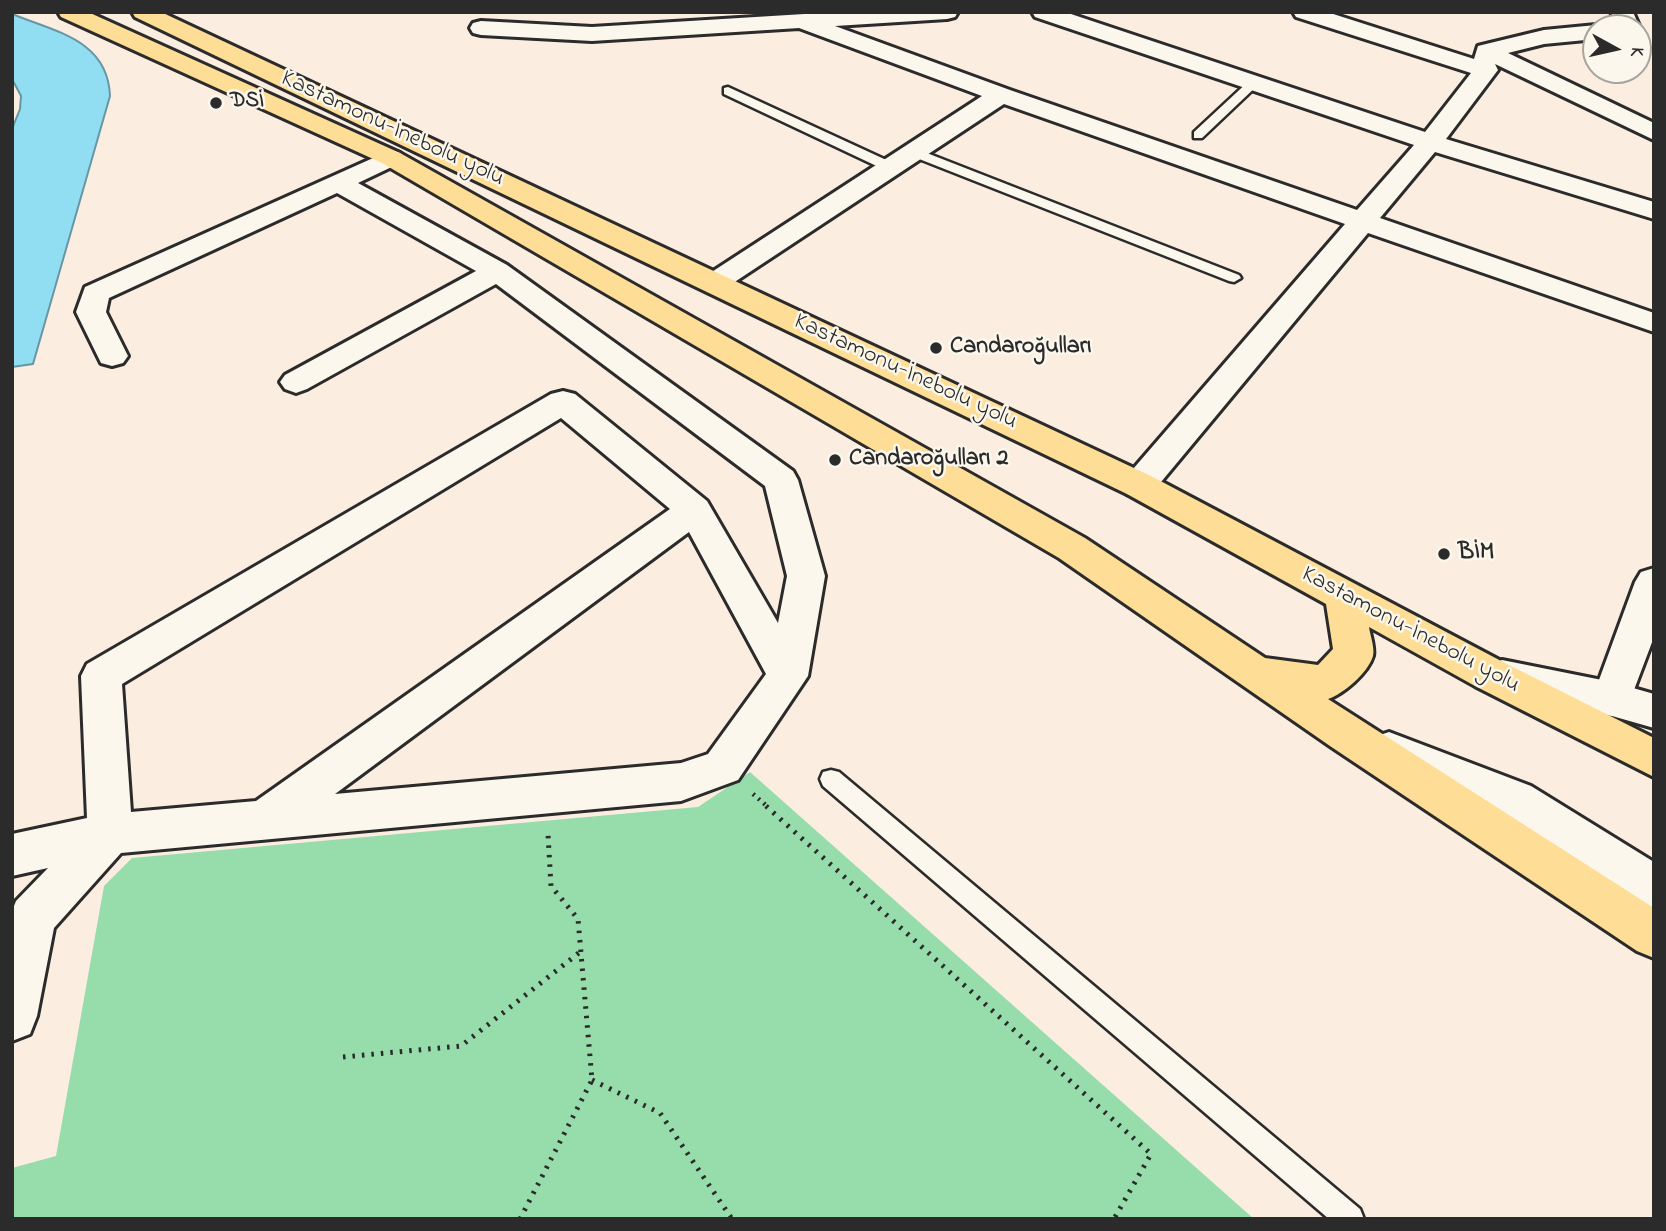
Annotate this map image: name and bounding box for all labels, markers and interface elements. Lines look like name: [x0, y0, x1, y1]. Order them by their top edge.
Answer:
north arrow: [1582, 14, 1652, 84]
text: K: [1622, 45, 1650, 58]
street label: Kastamonu-İnebolu yolu: [276, 66, 508, 194]
place label: DSİ: [230, 90, 264, 116]
marker: DSİ: [208, 95, 224, 111]
street label: Kastamonu-İnebolu yolu: [789, 309, 1021, 437]
place label: Candaroğulları: [950, 334, 1092, 362]
marker: Candaroğulları: [928, 340, 944, 356]
place label: Candaroğulları 2: [849, 446, 1009, 474]
marker: Candaroğulları 2: [827, 452, 843, 468]
place label: BİM: [1458, 540, 1494, 568]
marker: BİM: [1436, 546, 1452, 562]
street label: Kastamonu-İnebolu yolu: [1296, 561, 1524, 701]

